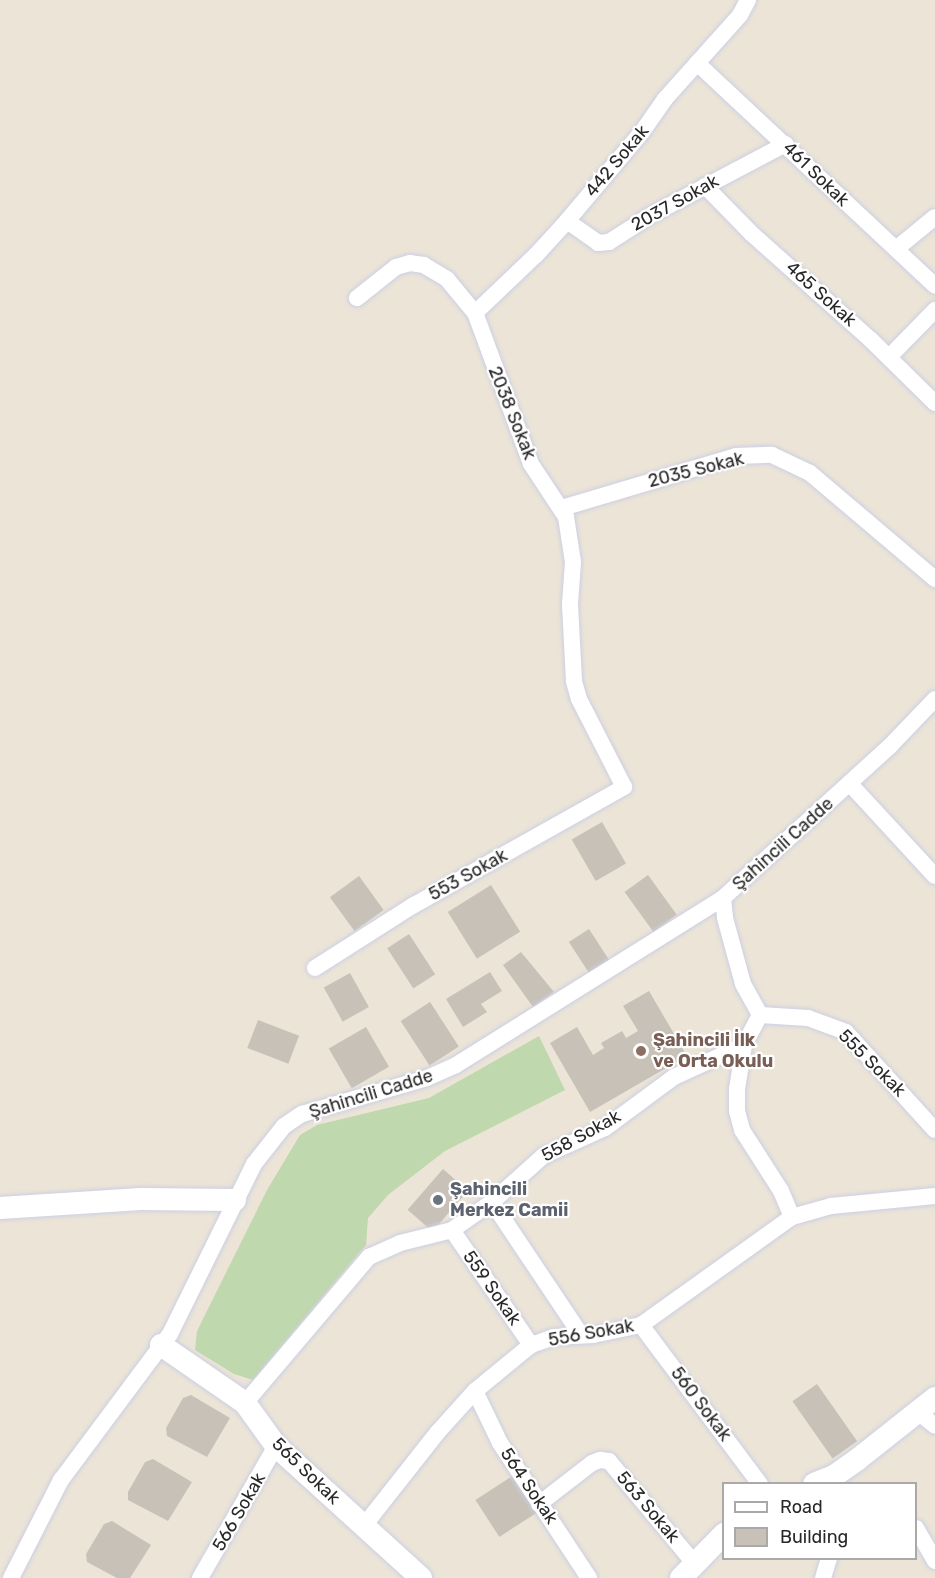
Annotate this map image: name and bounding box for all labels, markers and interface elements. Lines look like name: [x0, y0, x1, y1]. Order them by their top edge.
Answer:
street label: 442 Sokak: [581, 121, 653, 201]
street label: 461 Sokak: [778, 137, 854, 211]
street label: 2037 Sokak: [628, 170, 722, 236]
street label: 465 Sokak: [781, 257, 861, 331]
street label: 2038 Sokak: [484, 363, 540, 463]
street label: 2035 Sokak: [646, 448, 746, 492]
street label: Şahincili Cadde: [728, 793, 838, 895]
street label: 553 Sokak: [425, 845, 511, 905]
street label: 555 Sokak: [834, 1025, 910, 1101]
place label: Şahincili İlk ve Orta Okulu: [653, 1030, 773, 1072]
marker: Şahincili İlk ve Orta Okulu: [634, 1044, 648, 1058]
street label: Şahincili Cadde: [307, 1065, 435, 1123]
street label: 558 Sokak: [538, 1105, 624, 1167]
place label: Şahincili Merkez Camii: [450, 1179, 568, 1222]
marker: Şahincili Merkez Camii: [431, 1193, 445, 1207]
street label: 559 Sokak: [458, 1246, 526, 1330]
street label: 556 Sokak: [547, 1315, 635, 1351]
street label: 560 Sokak: [666, 1363, 736, 1445]
street label: 565 Sokak: [267, 1433, 345, 1509]
street label: 564 Sokak: [496, 1444, 562, 1528]
street label: 563 Sokak: [612, 1467, 684, 1547]
street label: 566 Sokak: [208, 1469, 270, 1555]
legend: [722, 1482, 917, 1560]
text: Road: [780, 1496, 823, 1518]
text: Building: [780, 1526, 848, 1548]

